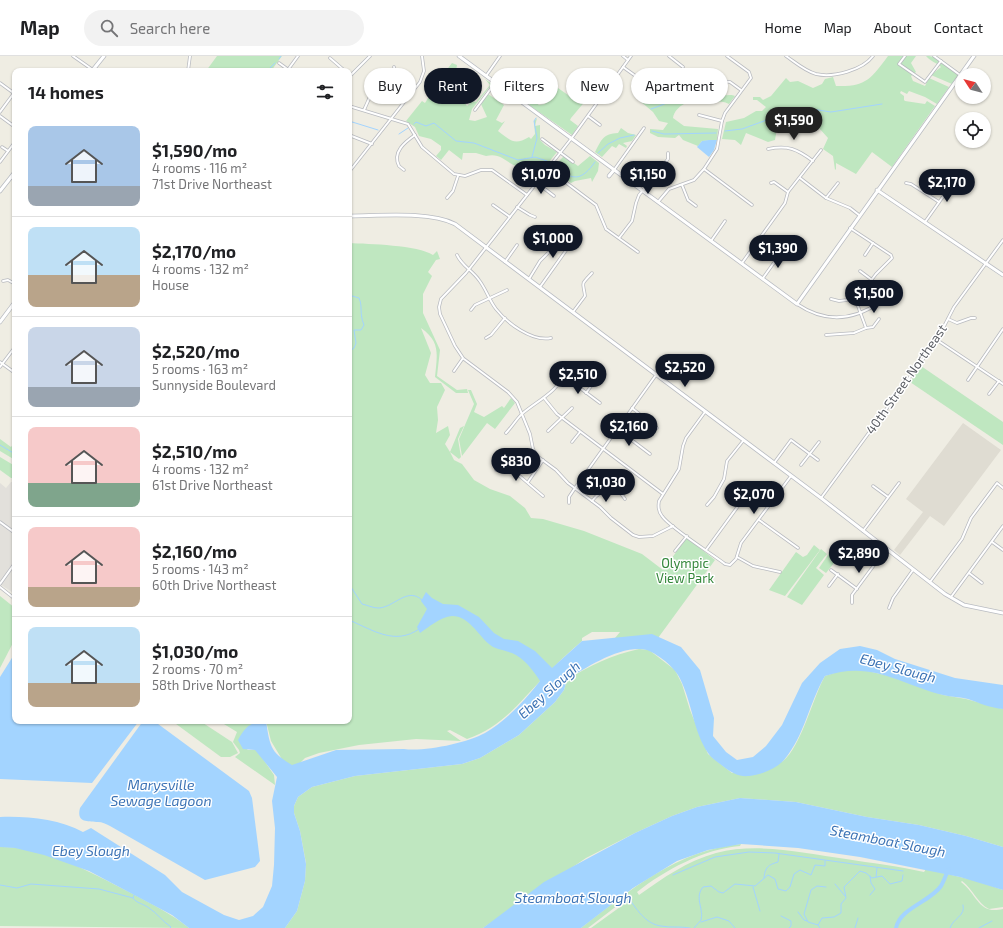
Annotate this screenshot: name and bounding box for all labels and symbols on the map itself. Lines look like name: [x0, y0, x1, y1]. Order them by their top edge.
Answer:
north arrow: [955, 68, 991, 104]
pin: $1,590: [761, 107, 827, 141]
pin: $1,070: [508, 161, 574, 195]
pin: $1,150: [615, 161, 681, 195]
pin: $2,170: [914, 169, 980, 203]
pin: $1,000: [520, 225, 586, 259]
pin: $1,390: [745, 235, 811, 269]
pin: $1,500: [841, 280, 907, 314]
street label: 40th Street Northeast: [862, 321, 950, 437]
pin: $2,520: [652, 354, 718, 388]
pin: $2,510: [545, 361, 611, 395]
pin: $2,160: [596, 413, 662, 447]
pin: $830: [492, 448, 540, 482]
pin: $1,030: [573, 469, 639, 503]
pin: $2,070: [721, 481, 787, 515]
pin: $2,890: [826, 540, 892, 574]
park label: Olympic View Park: [656, 555, 714, 586]
water label: Ebey Slough: [858, 649, 938, 686]
water label: Ebey Slough: [514, 657, 583, 722]
water label: Marysville Sewage Lagoon: [110, 776, 212, 809]
water label: Steamboat Slough: [829, 821, 947, 860]
water label: Ebey Slough: [52, 842, 130, 859]
water label: Steamboat Slough: [514, 889, 632, 906]

